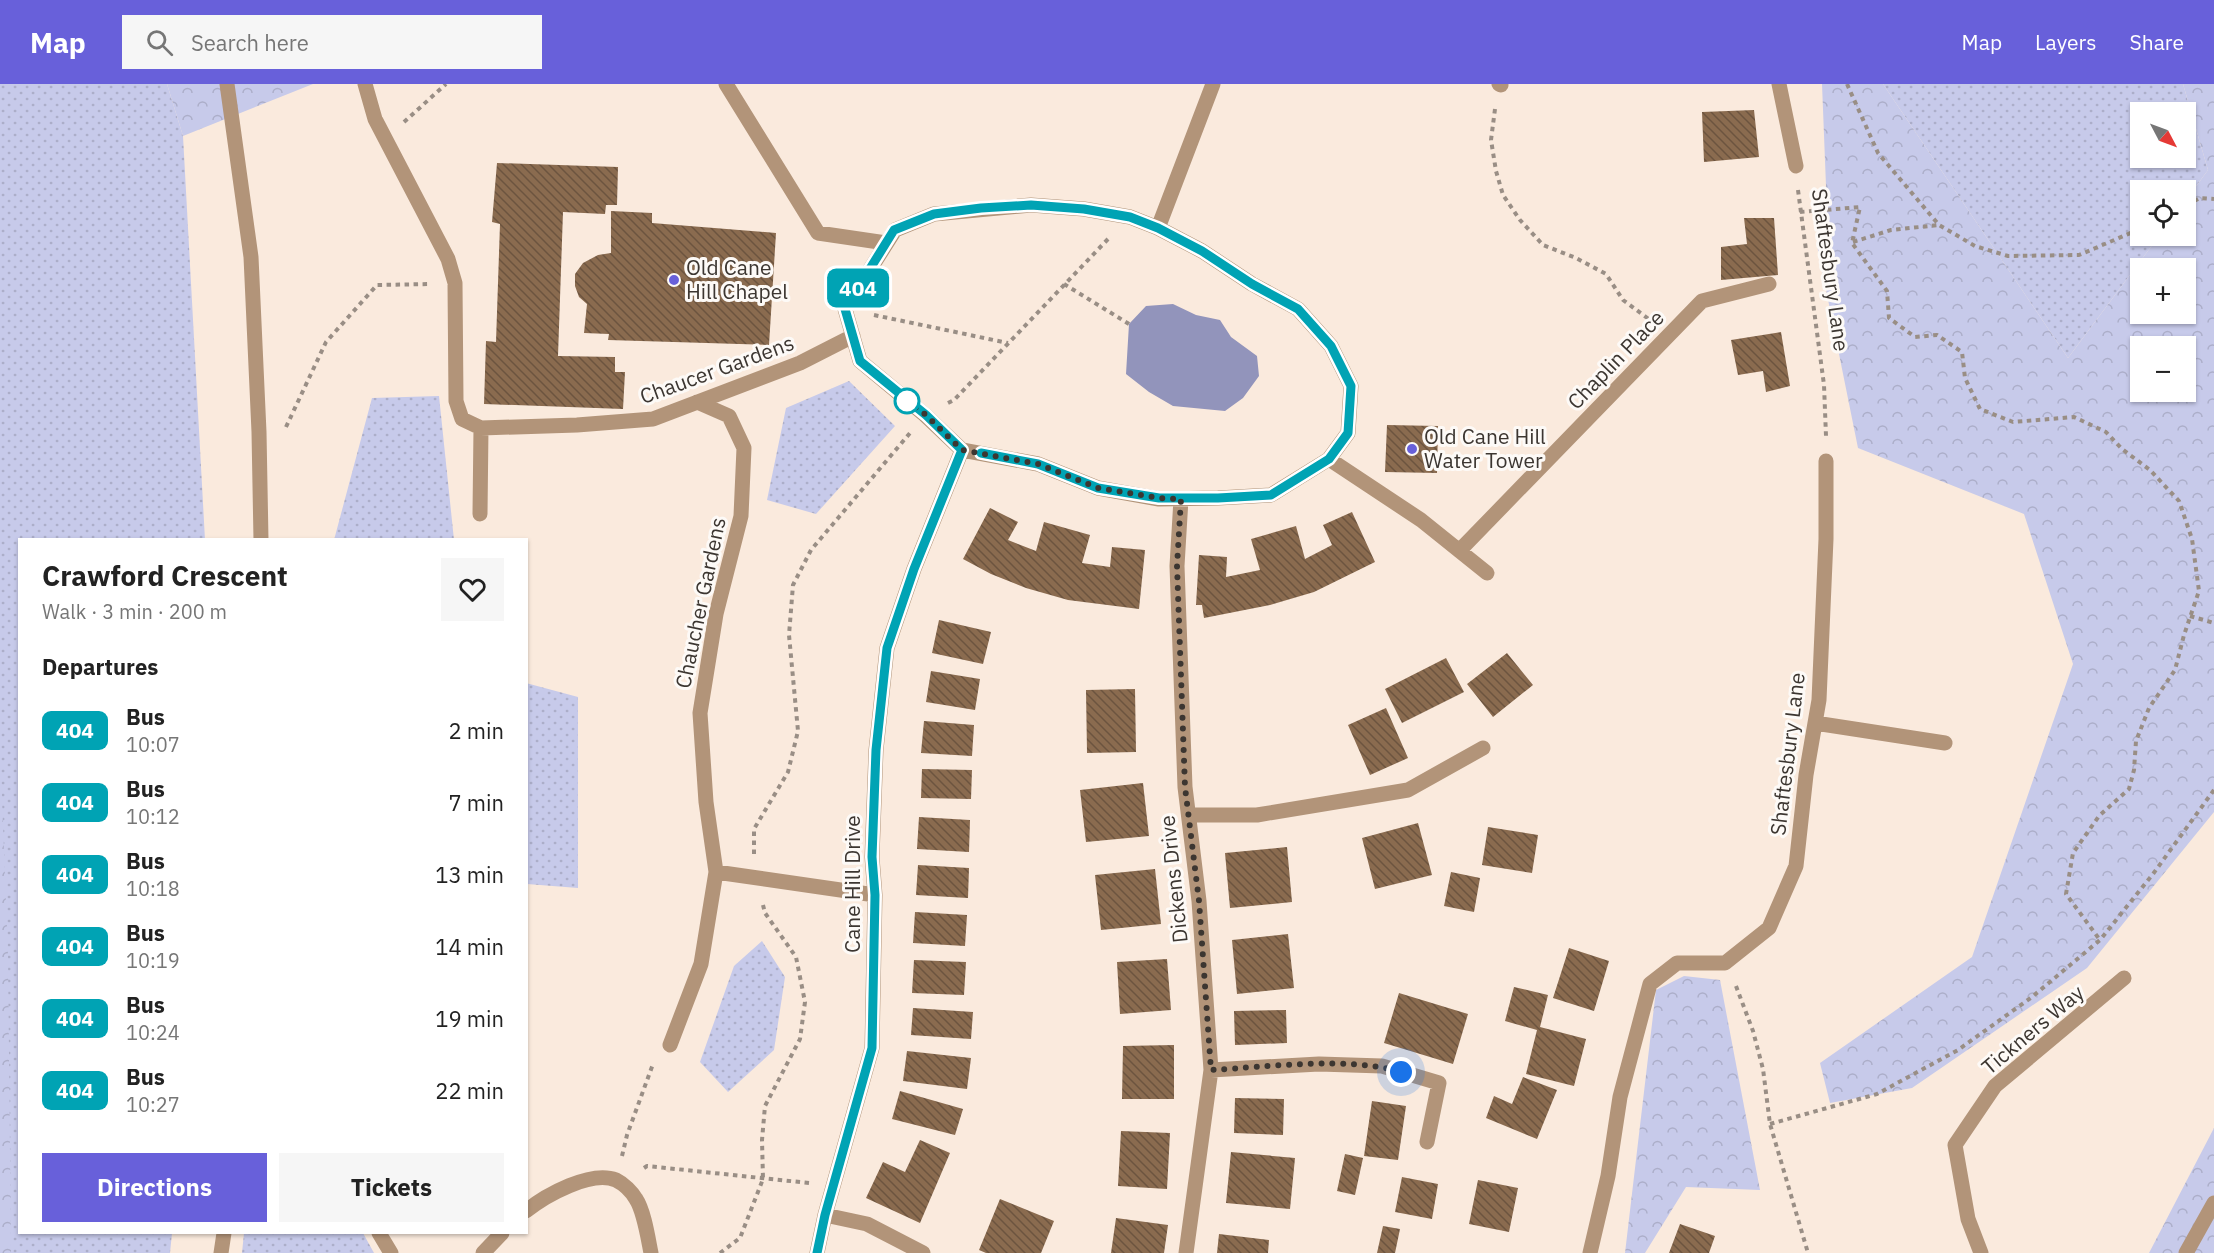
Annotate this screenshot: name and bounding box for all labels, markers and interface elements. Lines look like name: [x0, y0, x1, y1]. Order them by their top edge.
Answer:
search box: [122, 15, 542, 69]
text: Map: [30, 24, 86, 61]
icon: search: [143, 26, 176, 59]
text: Search here: [191, 28, 309, 57]
text: Map: [1962, 28, 2002, 56]
text: Layers: [2035, 28, 2097, 56]
text: Share: [2130, 28, 2184, 56]
north arrow: [2130, 102, 2196, 168]
map controls: [2130, 102, 2196, 402]
button: locate: [2130, 180, 2196, 246]
street label: Shaftesbury Lane: [1806, 187, 1856, 353]
place label: Old Cane Hill Chapel: [686, 253, 788, 305]
button: +: [2130, 258, 2196, 324]
line badge: 404: [824, 268, 892, 308]
marker: Old Cane Hill Chapel: [667, 273, 681, 287]
text: 404: [839, 274, 877, 302]
street label: Chaplin Place: [1561, 304, 1670, 415]
street label: Chaucer Gardens: [636, 328, 798, 410]
button: −: [2130, 336, 2196, 402]
unlabelled marker: [894, 388, 920, 414]
place label: Old Cane Hill Water Tower: [1424, 422, 1546, 474]
marker: Old Cane Hill Water Tower: [1405, 442, 1419, 456]
street label: Chaucher Gardens: [668, 515, 732, 691]
text: Crawford Crescent: [42, 557, 288, 594]
button: heart: [441, 558, 504, 621]
text: Walk · 3 min · 200 m: [42, 598, 227, 625]
text: Departures: [42, 652, 158, 681]
street label: Shaftesbury Lane: [1763, 671, 1811, 837]
text: Bus: [126, 702, 165, 731]
text: 404: [56, 716, 94, 744]
text: 2 min: [448, 716, 504, 745]
text: 10:07: [126, 731, 180, 758]
text: Bus: [126, 774, 165, 803]
text: 404: [56, 788, 94, 816]
text: 7 min: [448, 788, 504, 817]
text: 10:12: [126, 803, 180, 830]
street label: Dickens Drive: [1152, 814, 1194, 944]
street label: Cane Hill Drive: [838, 815, 866, 953]
text: Bus: [126, 846, 165, 875]
text: 404: [56, 860, 94, 888]
text: 13 min: [435, 860, 504, 889]
text: 10:18: [126, 875, 180, 902]
text: Bus: [126, 918, 165, 947]
text: 404: [56, 932, 94, 960]
text: 14 min: [435, 932, 504, 961]
text: 10:19: [126, 947, 180, 974]
street label: Tickners Way: [1975, 978, 2090, 1080]
text: Bus: [126, 990, 165, 1019]
text: 404: [56, 1004, 94, 1032]
text: 19 min: [435, 1004, 504, 1033]
text: 10:24: [126, 1019, 180, 1046]
your location: [1386, 1057, 1416, 1087]
text: Bus: [126, 1062, 165, 1091]
text: 404: [56, 1076, 94, 1104]
text: 22 min: [435, 1076, 504, 1105]
text: 10:27: [126, 1091, 180, 1118]
button: Directions: [42, 1153, 267, 1222]
button: Tickets: [279, 1153, 504, 1222]

